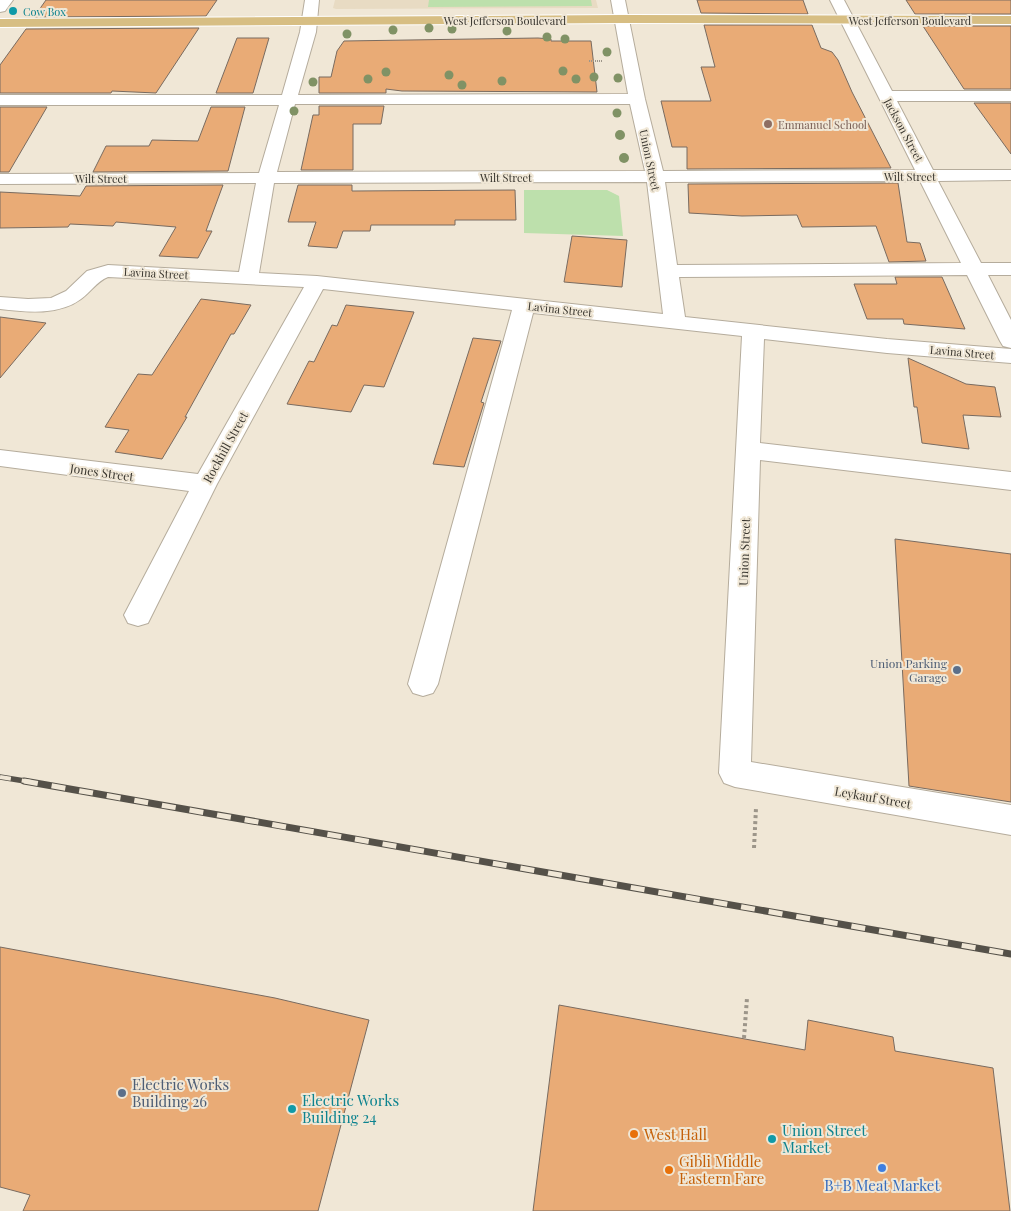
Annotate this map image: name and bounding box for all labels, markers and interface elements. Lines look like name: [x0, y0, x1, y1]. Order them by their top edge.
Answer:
place label: Cow Box: [23, 4, 66, 19]
marker: Cow Box: [7, 5, 19, 17]
street label: West Jefferson Boulevard: [443, 13, 567, 28]
street label: West Jefferson Boulevard: [848, 13, 972, 28]
street label: Jackson Street: [880, 95, 927, 165]
place label: Emmanuel School: [778, 117, 867, 132]
marker: Emmanuel School: [762, 118, 774, 130]
street label: Union Street: [636, 128, 664, 192]
street label: Wilt Street: [883, 169, 936, 184]
street label: Wilt Street: [479, 170, 532, 185]
street label: Wilt Street: [74, 171, 127, 186]
street label: Lavina Street: [123, 264, 189, 282]
street label: Lavina Street: [527, 298, 593, 320]
street label: Lavina Street: [929, 342, 995, 362]
street label: Rockhill Street: [199, 408, 252, 485]
street label: Jones Street: [68, 459, 136, 484]
street label: Union Street: [735, 517, 753, 586]
place label: Union Parking Garage: [870, 655, 948, 685]
marker: Union Parking Garage: [951, 664, 963, 676]
street label: Leykauf Street: [834, 782, 913, 812]
place label: Electric Works Building 26: [132, 1074, 229, 1111]
marker: Electric Works Building 26: [116, 1087, 128, 1099]
place label: Electric Works Building 24: [302, 1090, 399, 1127]
marker: Electric Works Building 24: [286, 1103, 298, 1115]
place label: Union Street Market: [782, 1120, 867, 1157]
place label: West Hall: [643, 1124, 707, 1144]
marker: West Hall: [628, 1128, 640, 1140]
marker: Union Street Market: [766, 1133, 778, 1145]
place label: Gibli Middle Eastern Fare: [679, 1151, 764, 1188]
marker: B+B Meat Market: [876, 1162, 888, 1174]
marker: Gibli Middle Eastern Fare: [663, 1164, 675, 1176]
place label: B+B Meat Market: [824, 1175, 940, 1195]

